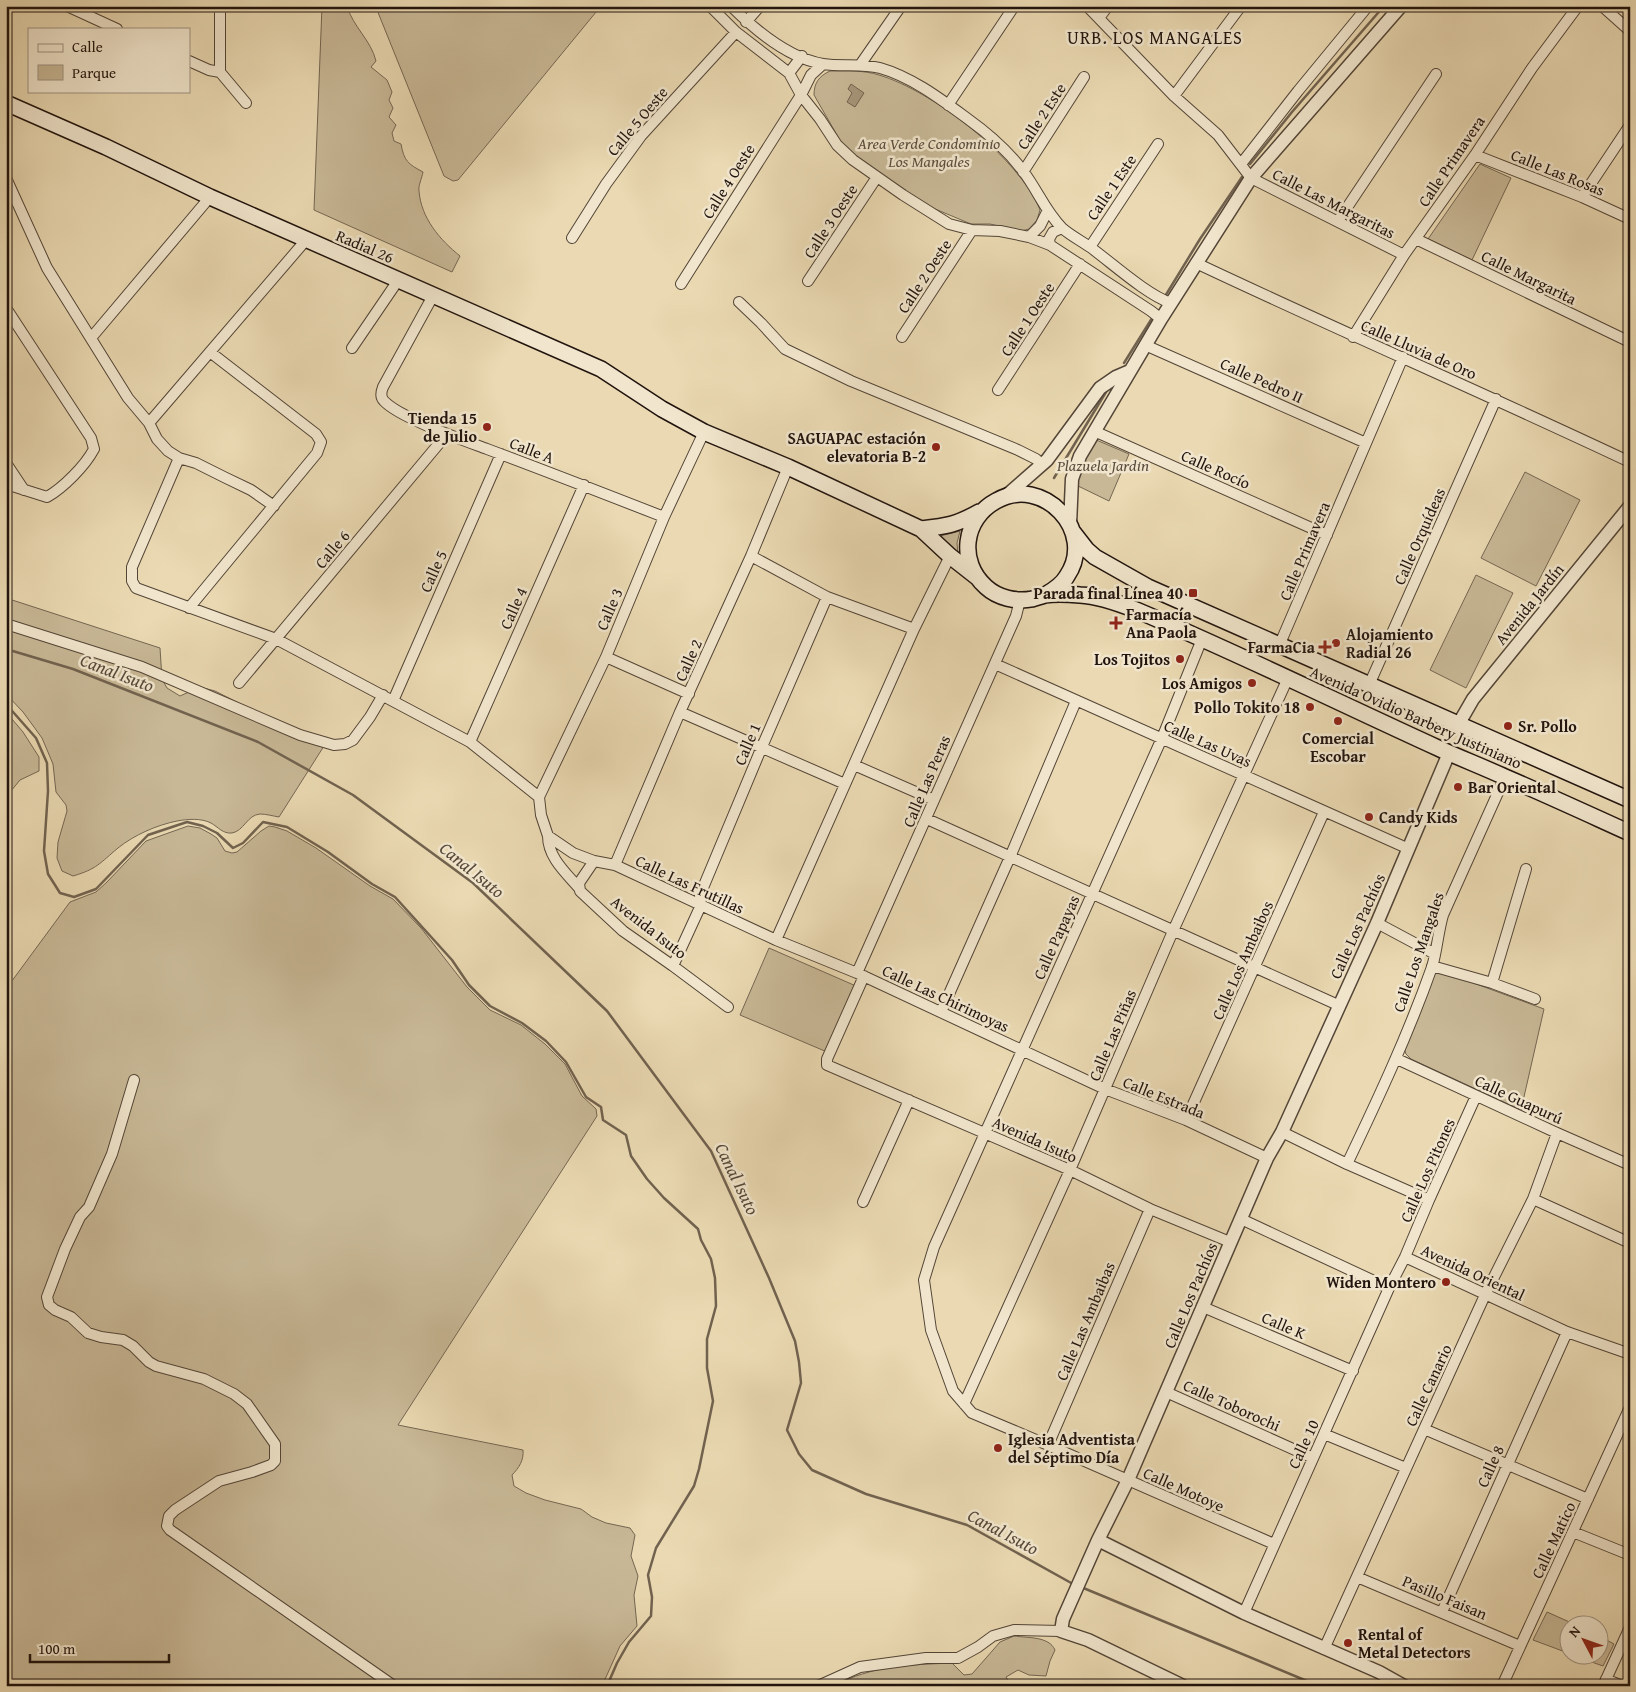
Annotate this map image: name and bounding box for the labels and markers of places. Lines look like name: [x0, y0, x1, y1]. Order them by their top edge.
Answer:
place label: Tienda 15 de Julio: [408, 406, 477, 448]
marker: Tienda 15 de Julio: [481, 421, 493, 433]
place label: SAGUAPAC estación elevatoria B-2: [787, 426, 927, 468]
marker: SAGUAPAC estación elevatoria B-2: [930, 441, 942, 453]
place label: Parada final Línea 40: [1034, 581, 1183, 605]
marker: Parada final Línea 40: [1187, 587, 1199, 599]
place label: Farmacía Ana Paola: [1126, 602, 1197, 644]
marker: Farmacía Ana Paola: [1110, 617, 1122, 629]
place label: Alojamiento Radial 26: [1346, 622, 1434, 664]
place label: FarmaCia: [1248, 635, 1316, 659]
marker: Alojamiento Radial 26: [1330, 637, 1342, 649]
marker: FarmaCia: [1319, 641, 1331, 653]
place label: Los Tojitos: [1094, 647, 1170, 671]
marker: Los Tojitos: [1174, 653, 1186, 665]
place label: Los Amigos: [1162, 671, 1242, 695]
marker: Los Amigos: [1246, 677, 1258, 689]
place label: Pollo Tokito 18: [1194, 695, 1300, 719]
marker: Pollo Tokito 18: [1304, 701, 1316, 713]
place label: Sr. Pollo: [1518, 714, 1577, 738]
marker: Comercial Escobar: [1332, 715, 1344, 727]
marker: Sr. Pollo: [1502, 720, 1514, 732]
place label: Comercial Escobar: [1302, 726, 1374, 768]
place label: Bar Oriental: [1468, 775, 1556, 799]
marker: Bar Oriental: [1452, 781, 1464, 793]
place label: Candy Kids: [1379, 805, 1458, 829]
marker: Candy Kids: [1363, 811, 1375, 823]
place label: Widen Montero: [1326, 1270, 1436, 1294]
marker: Widen Montero: [1440, 1276, 1452, 1288]
place label: Iglesia Adventista del Séptimo Día: [1008, 1427, 1136, 1469]
marker: Iglesia Adventista del Séptimo Día: [992, 1442, 1004, 1454]
place label: Rental of Metal Detectors: [1358, 1622, 1471, 1664]
marker: Rental of Metal Detectors: [1342, 1637, 1354, 1649]

